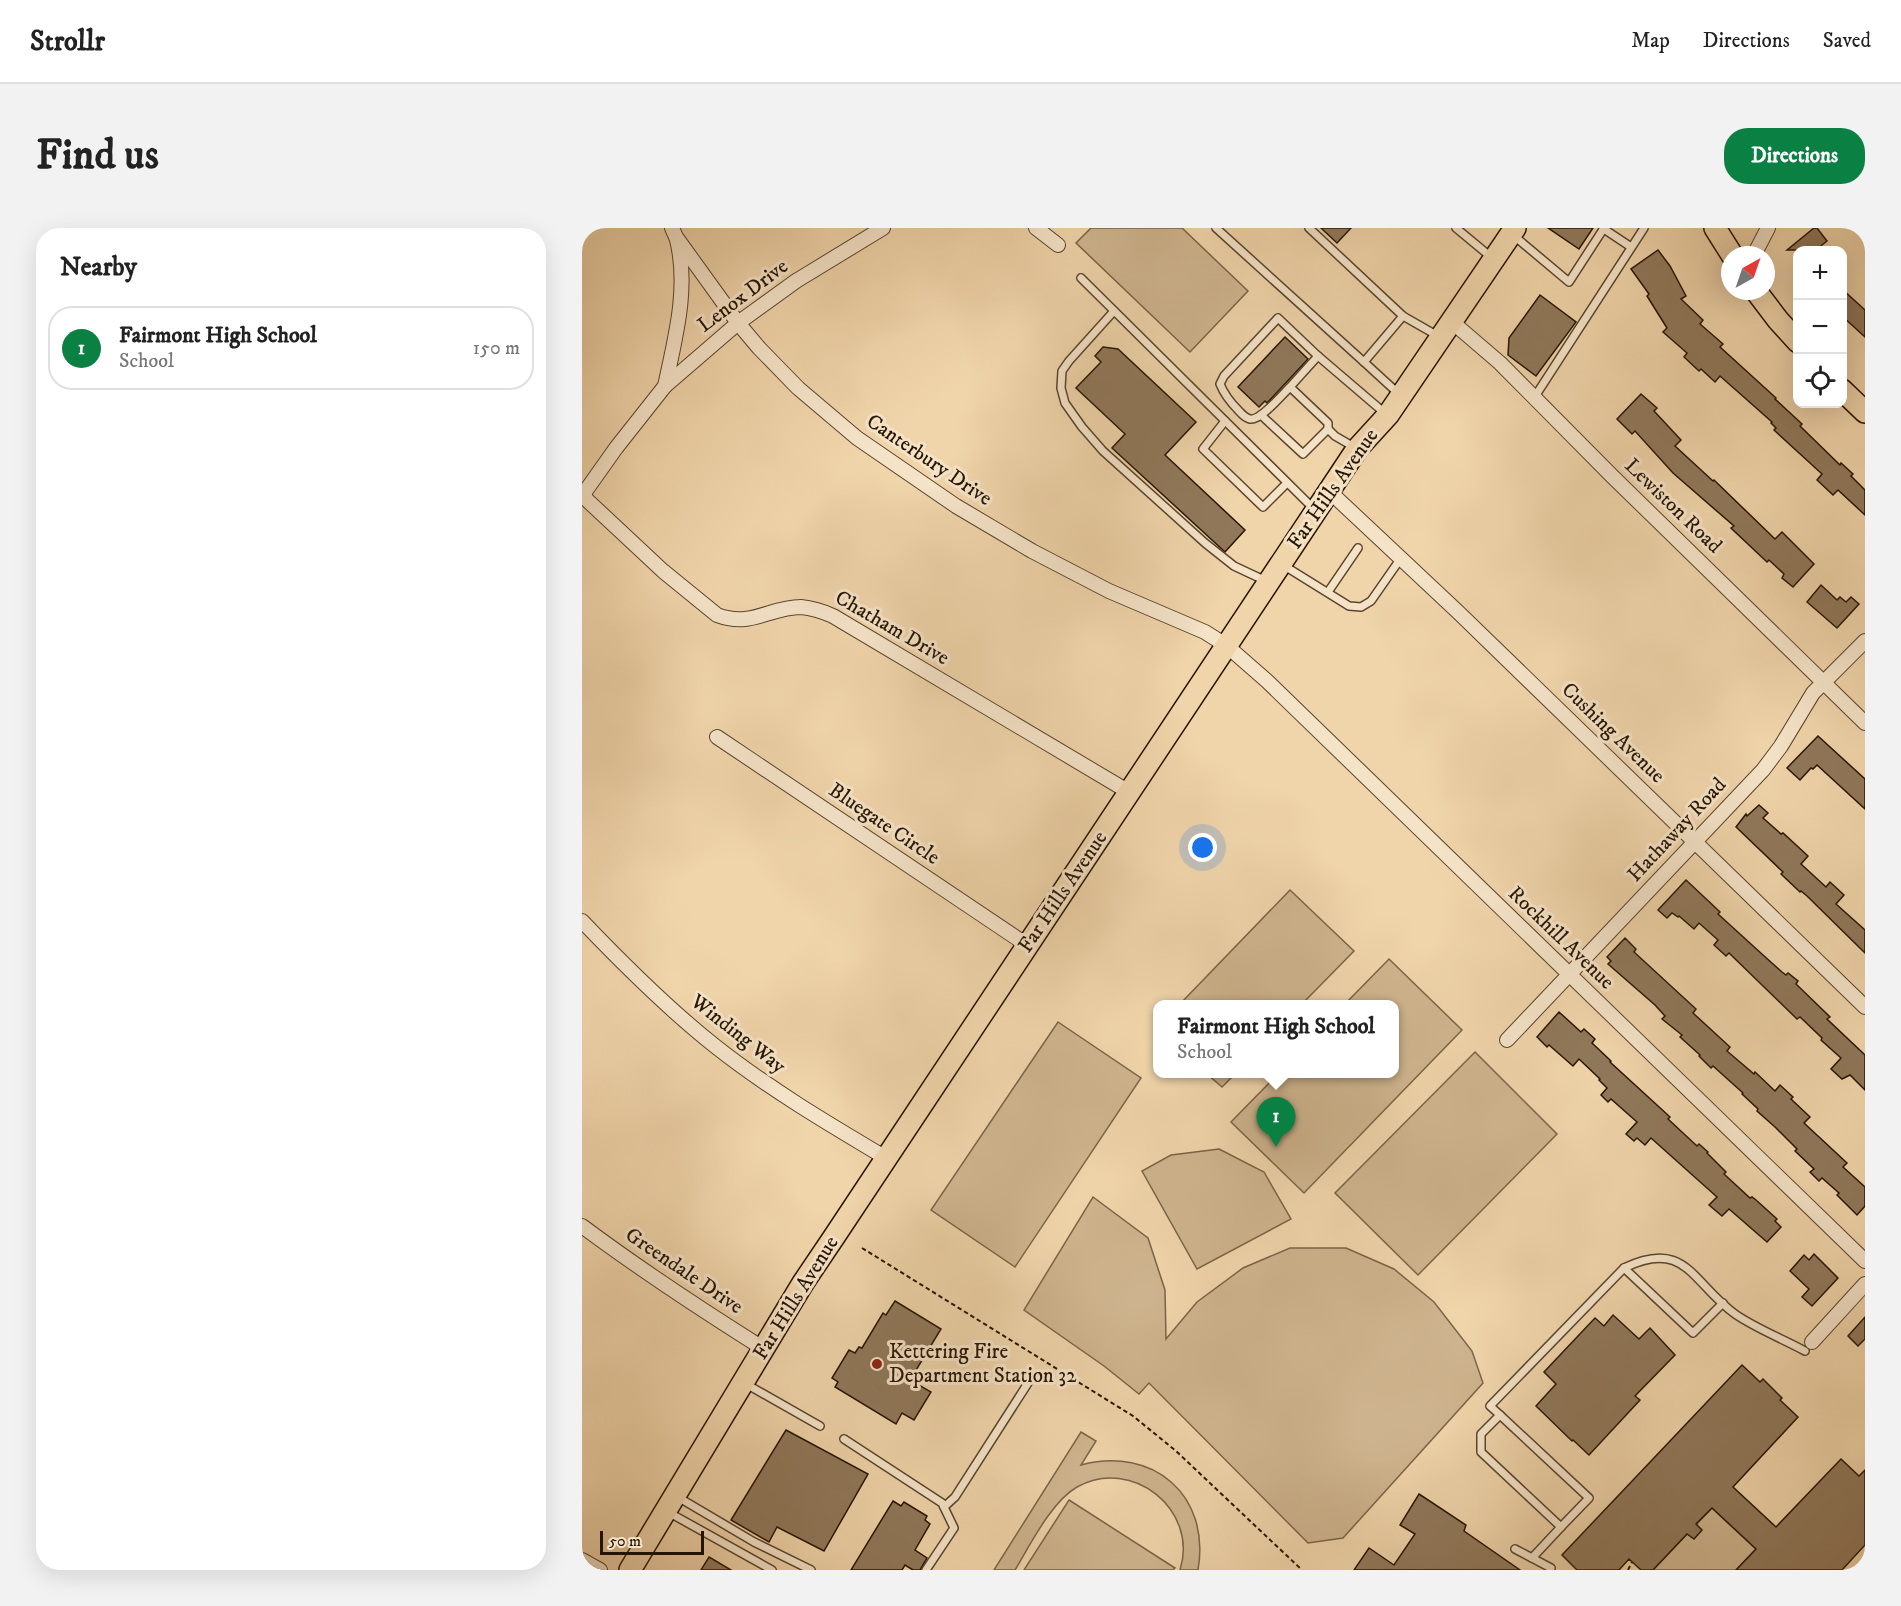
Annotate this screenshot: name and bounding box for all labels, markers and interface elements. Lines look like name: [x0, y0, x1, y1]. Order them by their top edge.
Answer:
text: Strollr: [30, 24, 105, 59]
text: Map: [1631, 28, 1670, 54]
text: Directions: [1703, 28, 1790, 54]
text: Saved: [1823, 28, 1871, 54]
button: Directions: [1724, 128, 1865, 184]
text: Find us: [36, 130, 159, 182]
north arrow: [1721, 246, 1775, 300]
map controls: [1793, 246, 1847, 408]
button: +: [1793, 246, 1847, 300]
text: Nearby: [60, 251, 137, 284]
street label: Lenox Drive: [693, 253, 794, 338]
button: −: [1793, 300, 1847, 354]
text: Fairmont High School: [119, 322, 317, 349]
text: 1: [78, 336, 85, 361]
text: 150 m: [473, 336, 520, 361]
text: School: [119, 349, 174, 374]
button: locate: [1793, 354, 1847, 408]
street label: Canterbury Drive: [861, 408, 997, 512]
street label: Far Hills Avenue: [1282, 423, 1384, 554]
street label: Lewiston Road: [1619, 453, 1728, 559]
street label: Chatham Drive: [830, 585, 954, 671]
street label: Cushing Avenue: [1556, 677, 1670, 789]
street label: Hathaway Road: [1622, 772, 1732, 888]
street label: Bluegate Circle: [824, 777, 945, 871]
street label: Far Hills Avenue: [1013, 826, 1113, 958]
your location: [1188, 833, 1217, 862]
street label: Rockhill Avenue: [1502, 881, 1620, 995]
street label: Winding Way: [684, 988, 792, 1080]
popup: [1153, 1000, 1399, 1078]
text: Fairmont High School: [1177, 1013, 1375, 1040]
text: School: [1177, 1040, 1232, 1065]
pin: 1: [1256, 1098, 1296, 1147]
street label: Greendale Drive: [620, 1222, 748, 1320]
street label: Far Hills Avenue: [748, 1231, 845, 1365]
place label: Kettering Fire Department Station 32: [889, 1339, 1077, 1389]
marker: Kettering Fire Department Station 32: [870, 1357, 884, 1371]
scale bar: [600, 1528, 704, 1556]
text: 50 m: [609, 1531, 641, 1551]

